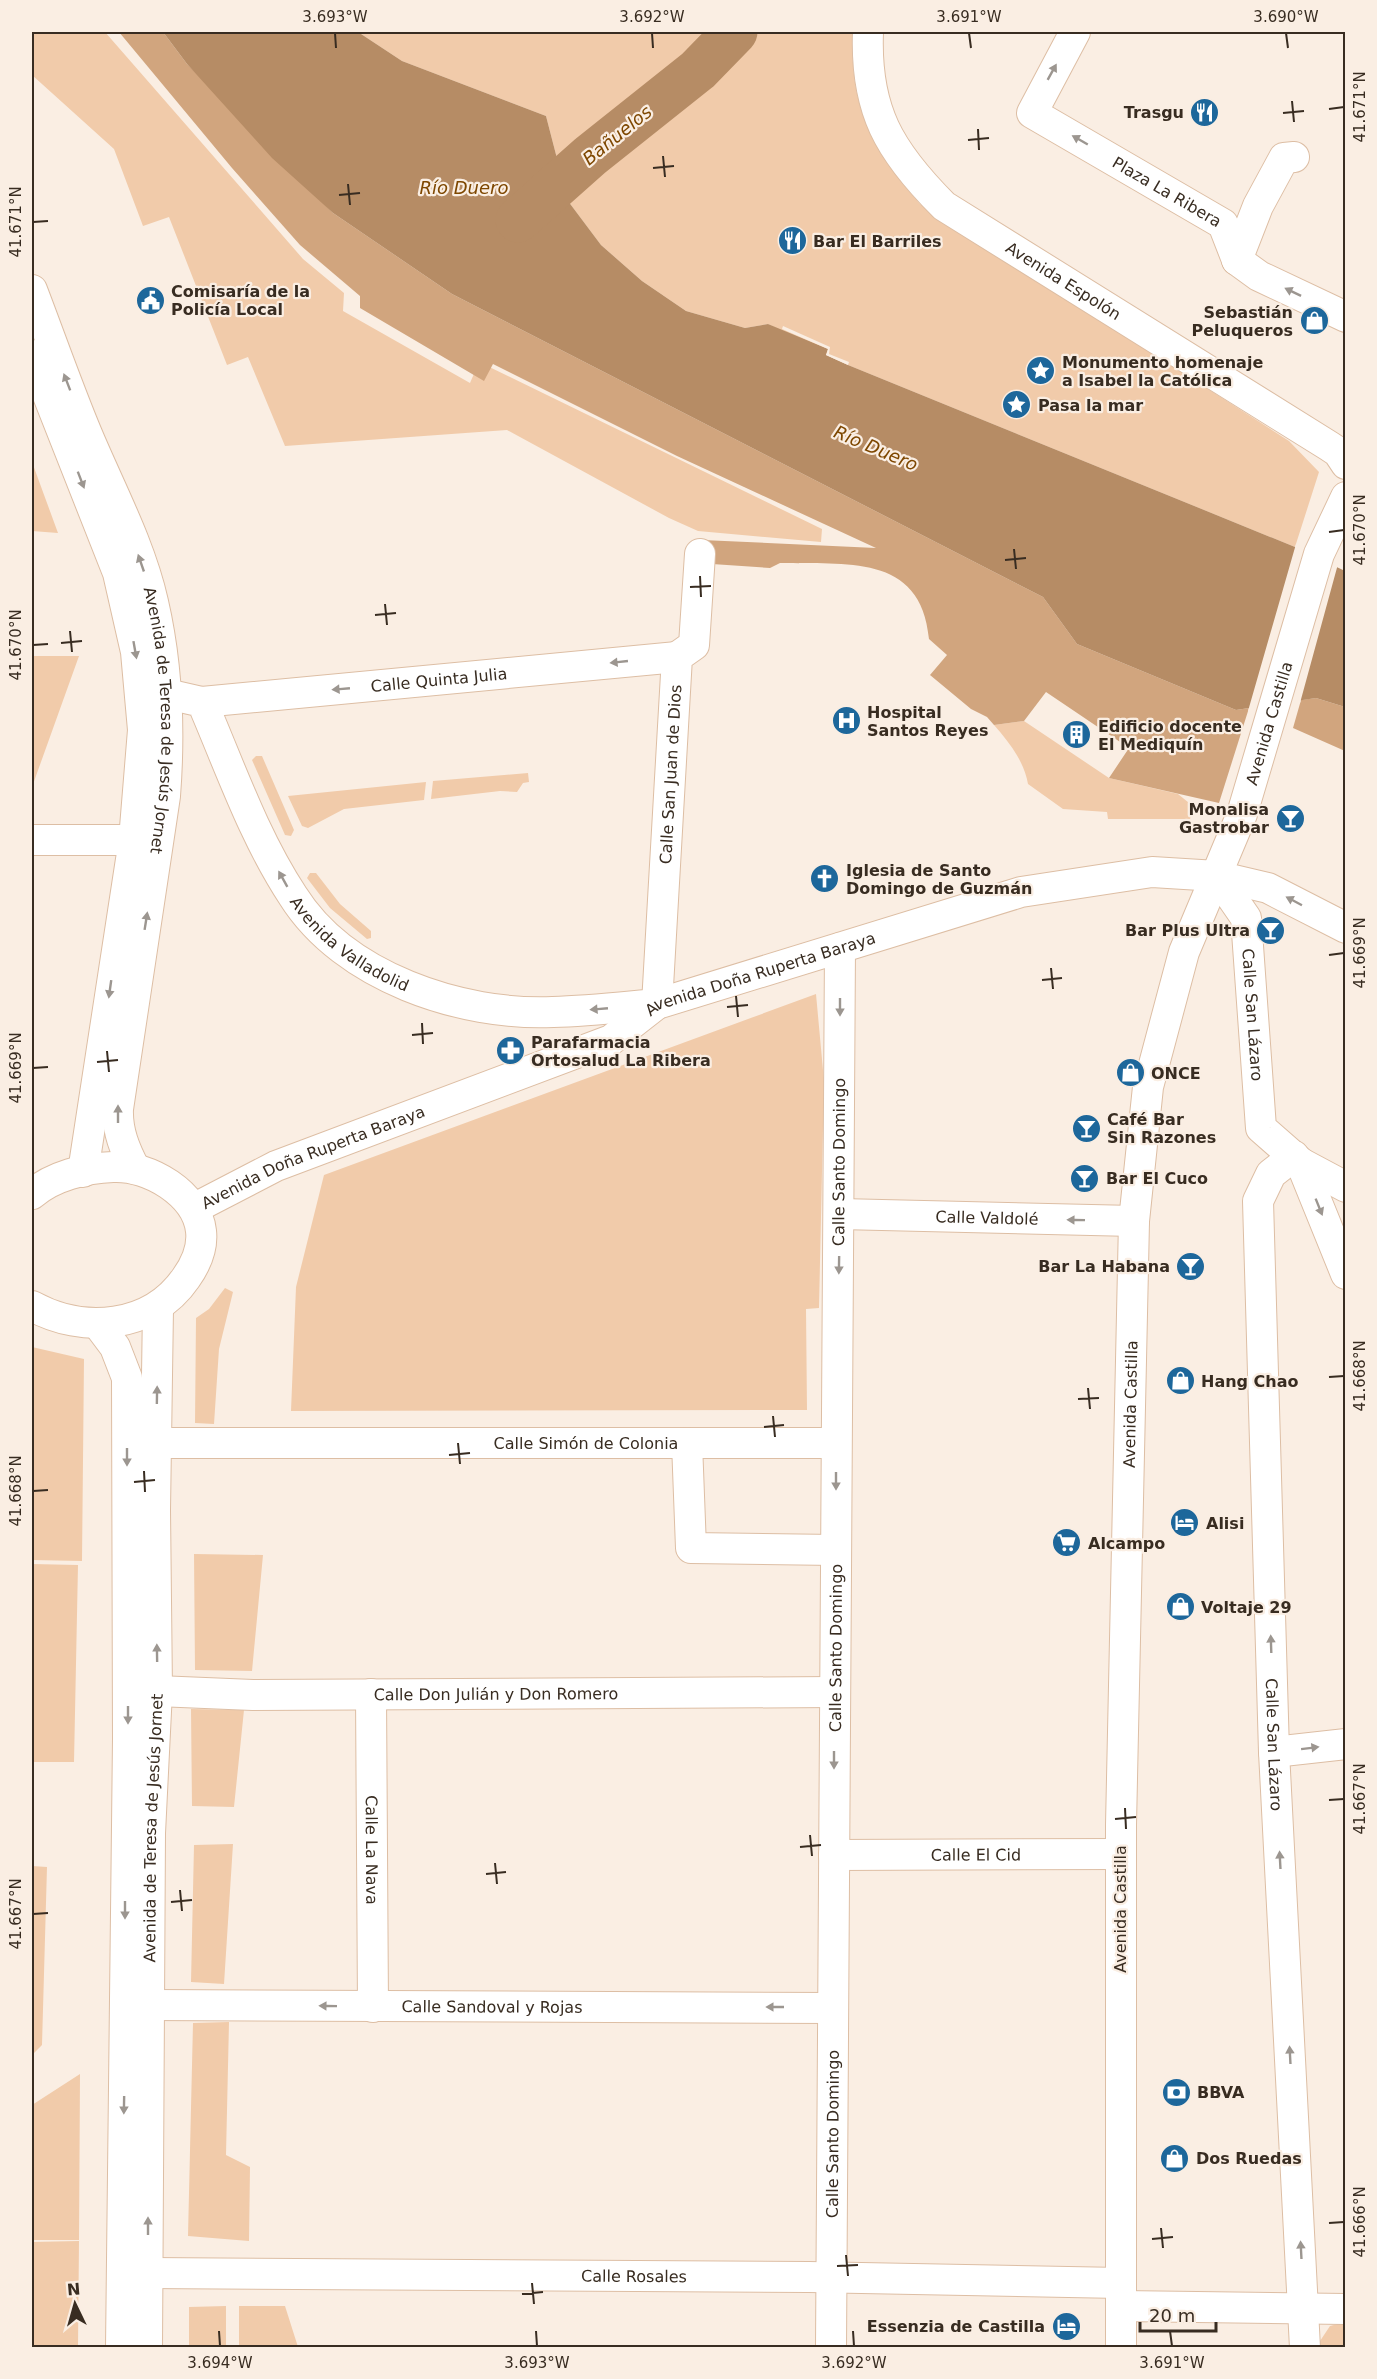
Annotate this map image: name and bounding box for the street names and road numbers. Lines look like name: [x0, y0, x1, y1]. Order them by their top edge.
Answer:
street label: Plaza La Ribera: [1109, 152, 1225, 231]
street label: Avenida Espolón: [1003, 238, 1125, 324]
street label: Avenida de Teresa de Jesús Jornet: [140, 585, 177, 855]
street label: Avenida Castilla: [1242, 659, 1296, 787]
street label: Calle Quinta Julia: [370, 664, 508, 695]
street label: Calle San Juan de Dios: [656, 684, 685, 865]
street label: Avenida Valladolid: [286, 893, 412, 995]
street label: Avenida Doña Ruperta Baraya: [641, 928, 878, 1020]
street label: Calle San Lázaro: [1239, 948, 1267, 1082]
street label: Calle Santo Domingo: [829, 1078, 849, 1246]
street label: Avenida Doña Ruperta Baraya: [198, 1101, 427, 1213]
street label: Calle Valdolé: [935, 1207, 1039, 1228]
street label: Avenida Castilla: [1119, 1340, 1141, 1468]
street label: Calle Simón de Colonia: [494, 1434, 678, 1453]
street label: Calle Santo Domingo: [825, 1564, 846, 1732]
street label: Calle San Lázaro: [1262, 1678, 1287, 1812]
street label: Calle Don Julián y Don Romero: [374, 1684, 618, 1704]
street label: Avenida de Teresa de Jesús Jornet: [140, 1693, 166, 1963]
street label: Calle La Nava: [362, 1795, 382, 1905]
street label: Calle El Cid: [931, 1845, 1021, 1864]
street label: Avenida Castilla: [1111, 1845, 1130, 1973]
street label: Calle Sandoval y Rojas: [401, 1997, 583, 2016]
street label: Calle Santo Domingo: [822, 2050, 842, 2218]
street label: Calle Rosales: [581, 2266, 687, 2286]

